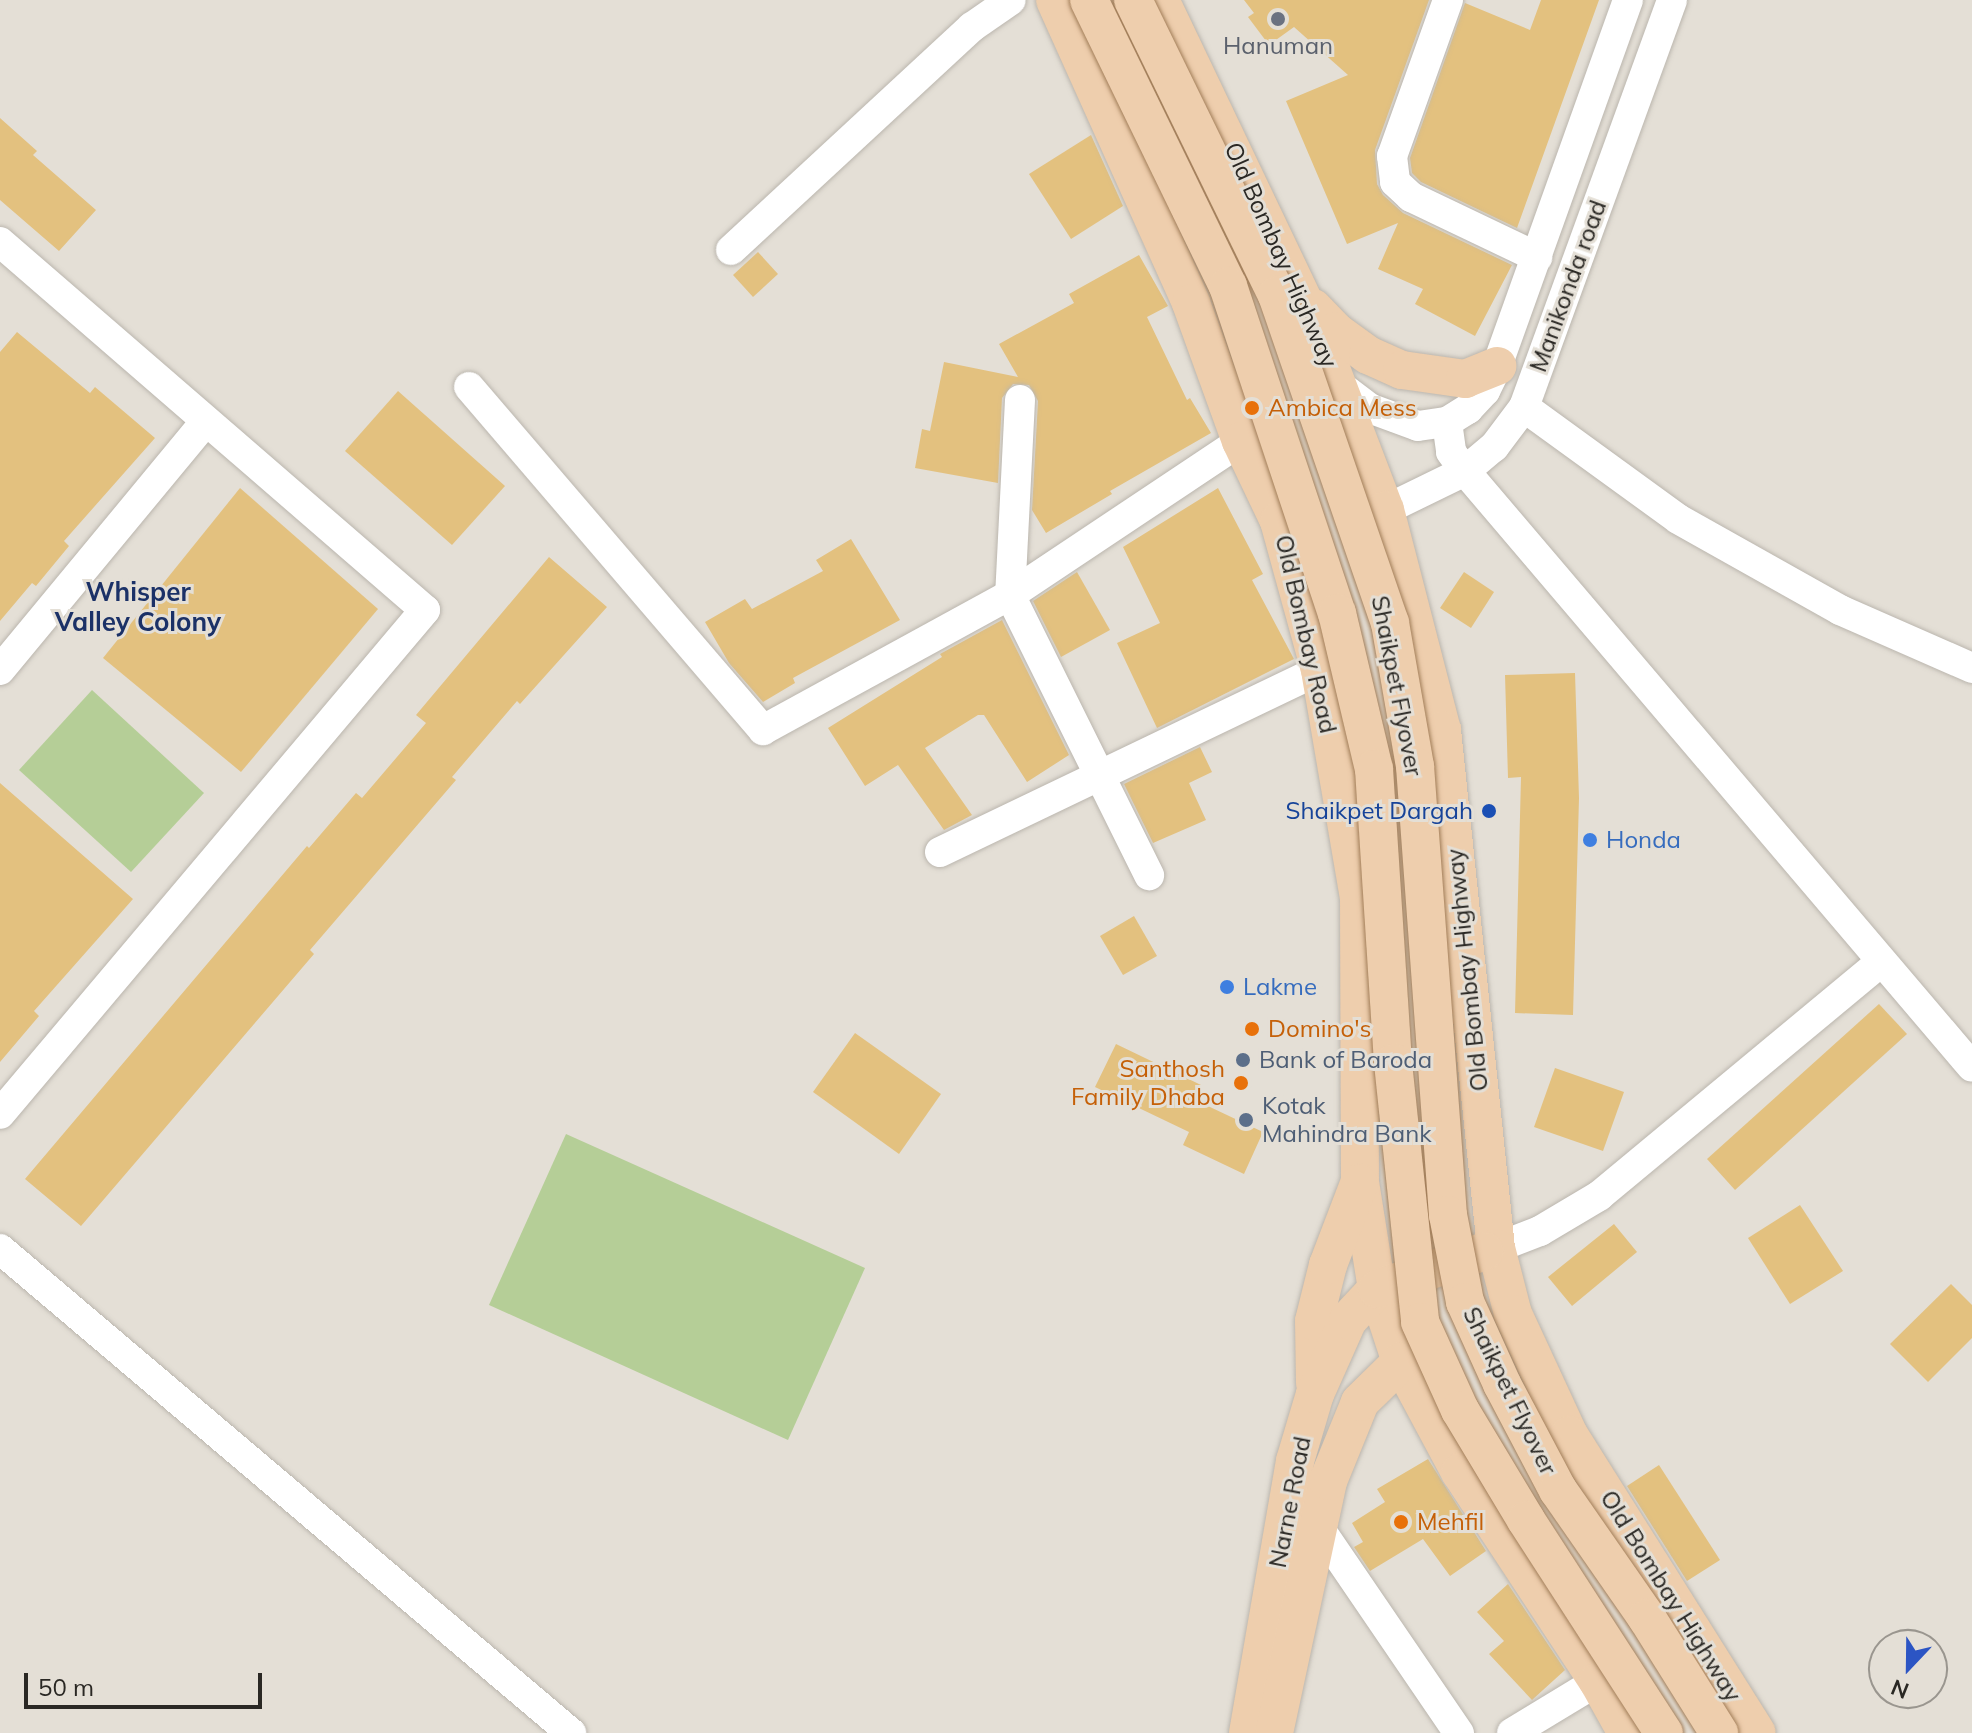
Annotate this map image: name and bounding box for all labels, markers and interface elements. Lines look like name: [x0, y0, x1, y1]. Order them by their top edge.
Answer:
marker: Hanuman: [1269, 10, 1287, 28]
place label: Hanuman: [1223, 32, 1333, 60]
street label: Old Bombay Highway: [1218, 138, 1344, 372]
street label: Manikonda road: [1524, 196, 1612, 376]
place label: Ambica Mess: [1268, 394, 1417, 422]
marker: Ambica Mess: [1243, 399, 1261, 417]
street label: Old Bombay Road: [1269, 532, 1343, 736]
district label: Whisper Valley Colony: [55, 576, 221, 638]
street label: Shaikpet Flyover: [1365, 593, 1429, 779]
place label: Shaikpet Dargah: [1286, 797, 1473, 825]
marker: Shaikpet Dargah: [1480, 802, 1498, 820]
place label: Honda: [1606, 826, 1681, 854]
marker: Honda: [1581, 831, 1599, 849]
street label: Old Bombay Highway: [1440, 847, 1494, 1093]
place label: Lakme: [1243, 973, 1317, 1001]
marker: Lakme: [1218, 978, 1236, 996]
place label: Domino's: [1268, 1015, 1371, 1043]
marker: Domino's: [1243, 1020, 1261, 1038]
place label: Bank of Baroda: [1259, 1046, 1432, 1074]
marker: Bank of Baroda: [1234, 1051, 1252, 1069]
place label: Santhosh Family Dhaba: [1071, 1055, 1225, 1111]
marker: Santhosh Family Dhaba: [1232, 1074, 1250, 1092]
place label: Kotak Mahindra Bank: [1262, 1092, 1432, 1148]
marker: Kotak Mahindra Bank: [1237, 1111, 1255, 1129]
street label: Shaikpet Flyover: [1457, 1302, 1563, 1480]
street label: Narne Road: [1263, 1434, 1317, 1570]
street label: Old Bombay Highway: [1594, 1485, 1748, 1707]
place label: Mehfil: [1417, 1508, 1484, 1536]
marker: Mehfil: [1392, 1513, 1410, 1531]
north arrow: [1868, 1629, 1948, 1709]
scale bar: [28, 1657, 266, 1707]
text: 50 m: [38, 1672, 94, 1702]
text: N: [1887, 1673, 1913, 1705]

